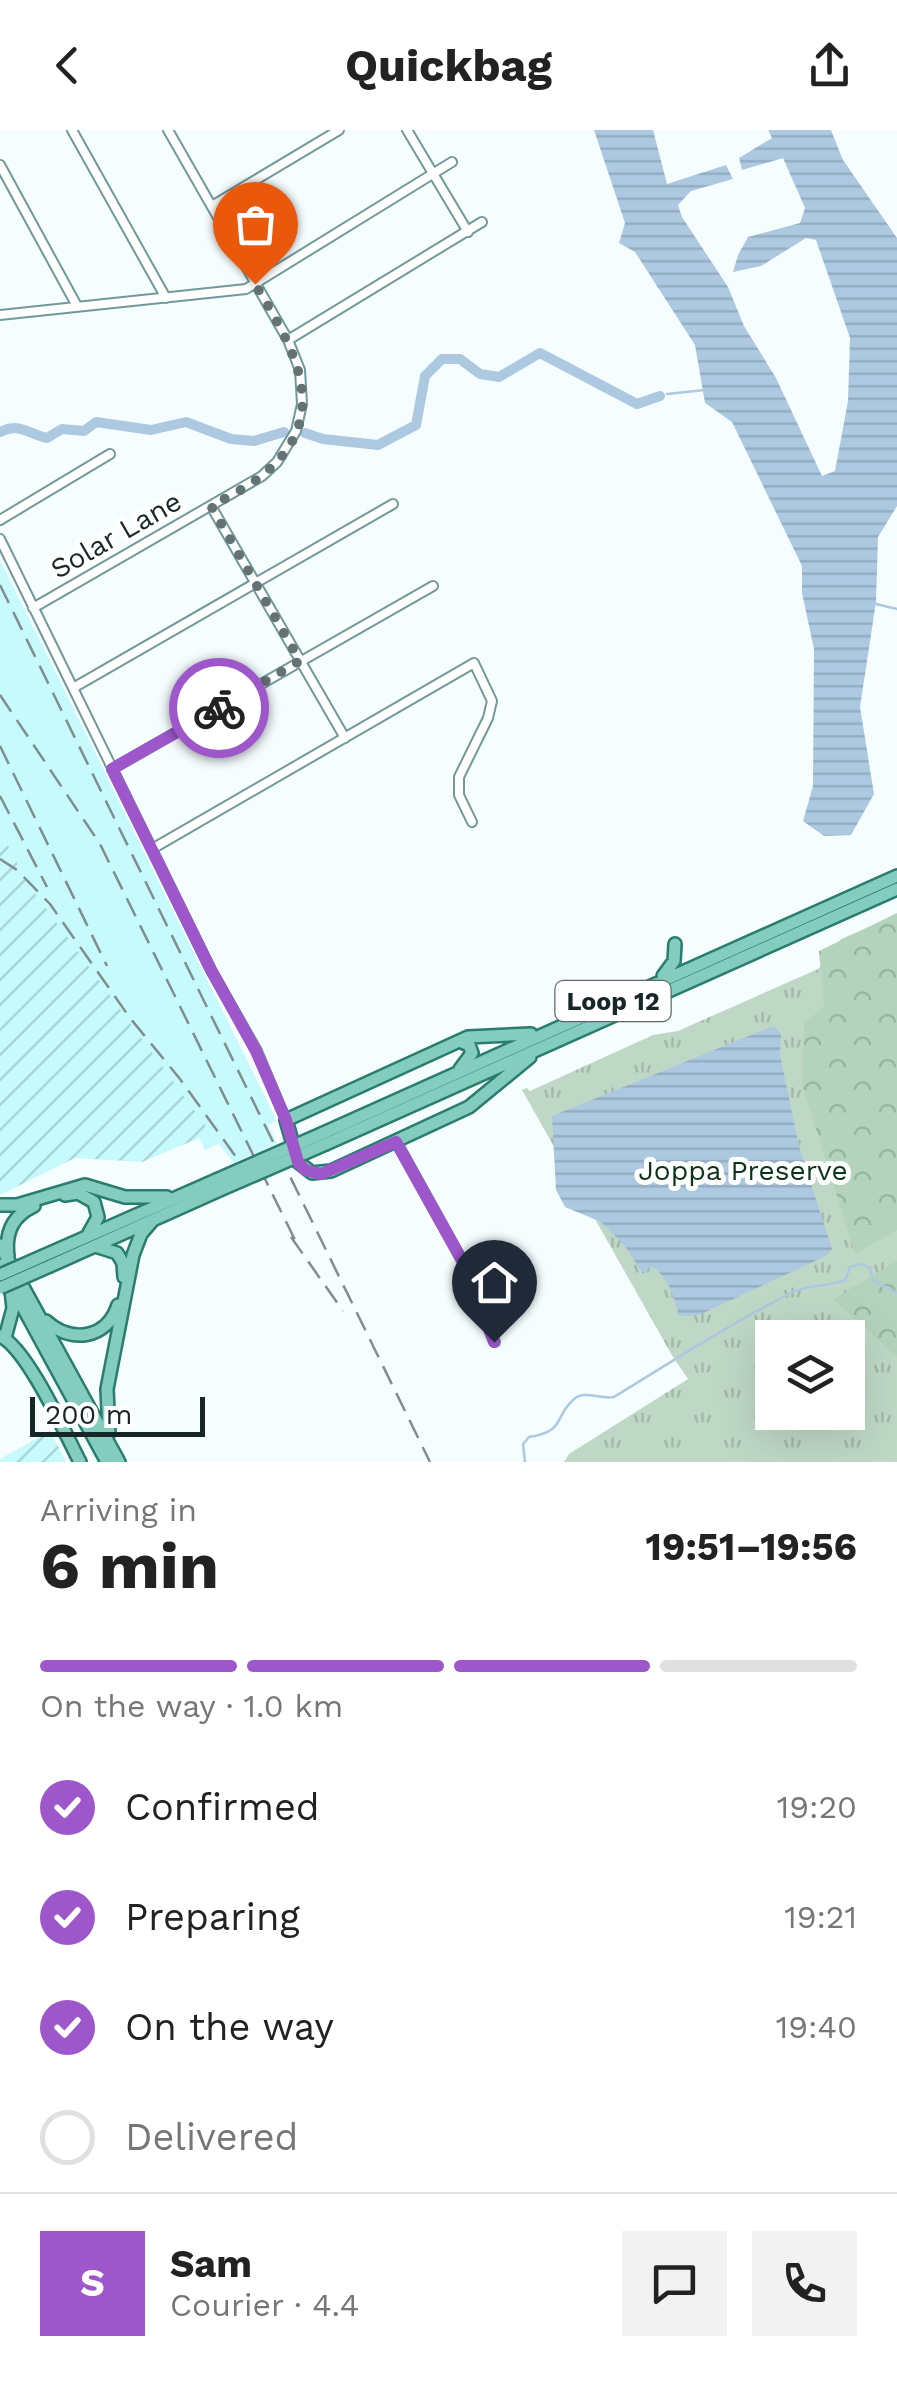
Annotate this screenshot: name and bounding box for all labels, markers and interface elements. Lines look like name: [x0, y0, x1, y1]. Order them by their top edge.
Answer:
icon: back: [40, 38, 95, 93]
icon: share: [802, 38, 857, 93]
text: Quickbag: [345, 39, 552, 92]
pin: [213, 182, 298, 285]
icon: bag: [228, 197, 283, 252]
street label: Solar Lane: [45, 484, 187, 586]
courier: [169, 658, 269, 758]
icon: bike: [192, 681, 247, 736]
road number: Loop 12: [556, 981, 670, 1021]
park label: Joppa Preserve: [638, 1154, 848, 1187]
pin: [452, 1240, 537, 1343]
icon: home: [467, 1255, 522, 1310]
map controls: [755, 1320, 865, 1430]
button: layers: [755, 1320, 865, 1430]
scale bar: [30, 1392, 205, 1436]
text: 200 m: [45, 1398, 132, 1431]
text: Arriving in: [40, 1491, 197, 1529]
text: 19:51–19:56: [646, 1525, 857, 1569]
text: 6 min: [40, 1528, 219, 1604]
text: On the way · 1.0 km: [40, 1687, 343, 1725]
icon: check: [40, 1780, 95, 1835]
text: Confirmed: [125, 1785, 320, 1829]
text: 19:20: [777, 1788, 857, 1826]
icon: check: [40, 1890, 95, 1945]
text: Preparing: [125, 1895, 300, 1939]
text: 19:21: [784, 1898, 857, 1936]
icon: check: [40, 2000, 95, 2055]
text: On the way: [125, 2005, 334, 2049]
text: 19:40: [776, 2008, 857, 2046]
text: Delivered: [125, 2115, 298, 2159]
button: chat: [622, 2231, 727, 2336]
button: phone: [752, 2231, 857, 2336]
text: Sam: [170, 2242, 252, 2286]
text: S: [80, 2261, 105, 2305]
text: Courier · 4.4: [170, 2286, 359, 2324]

